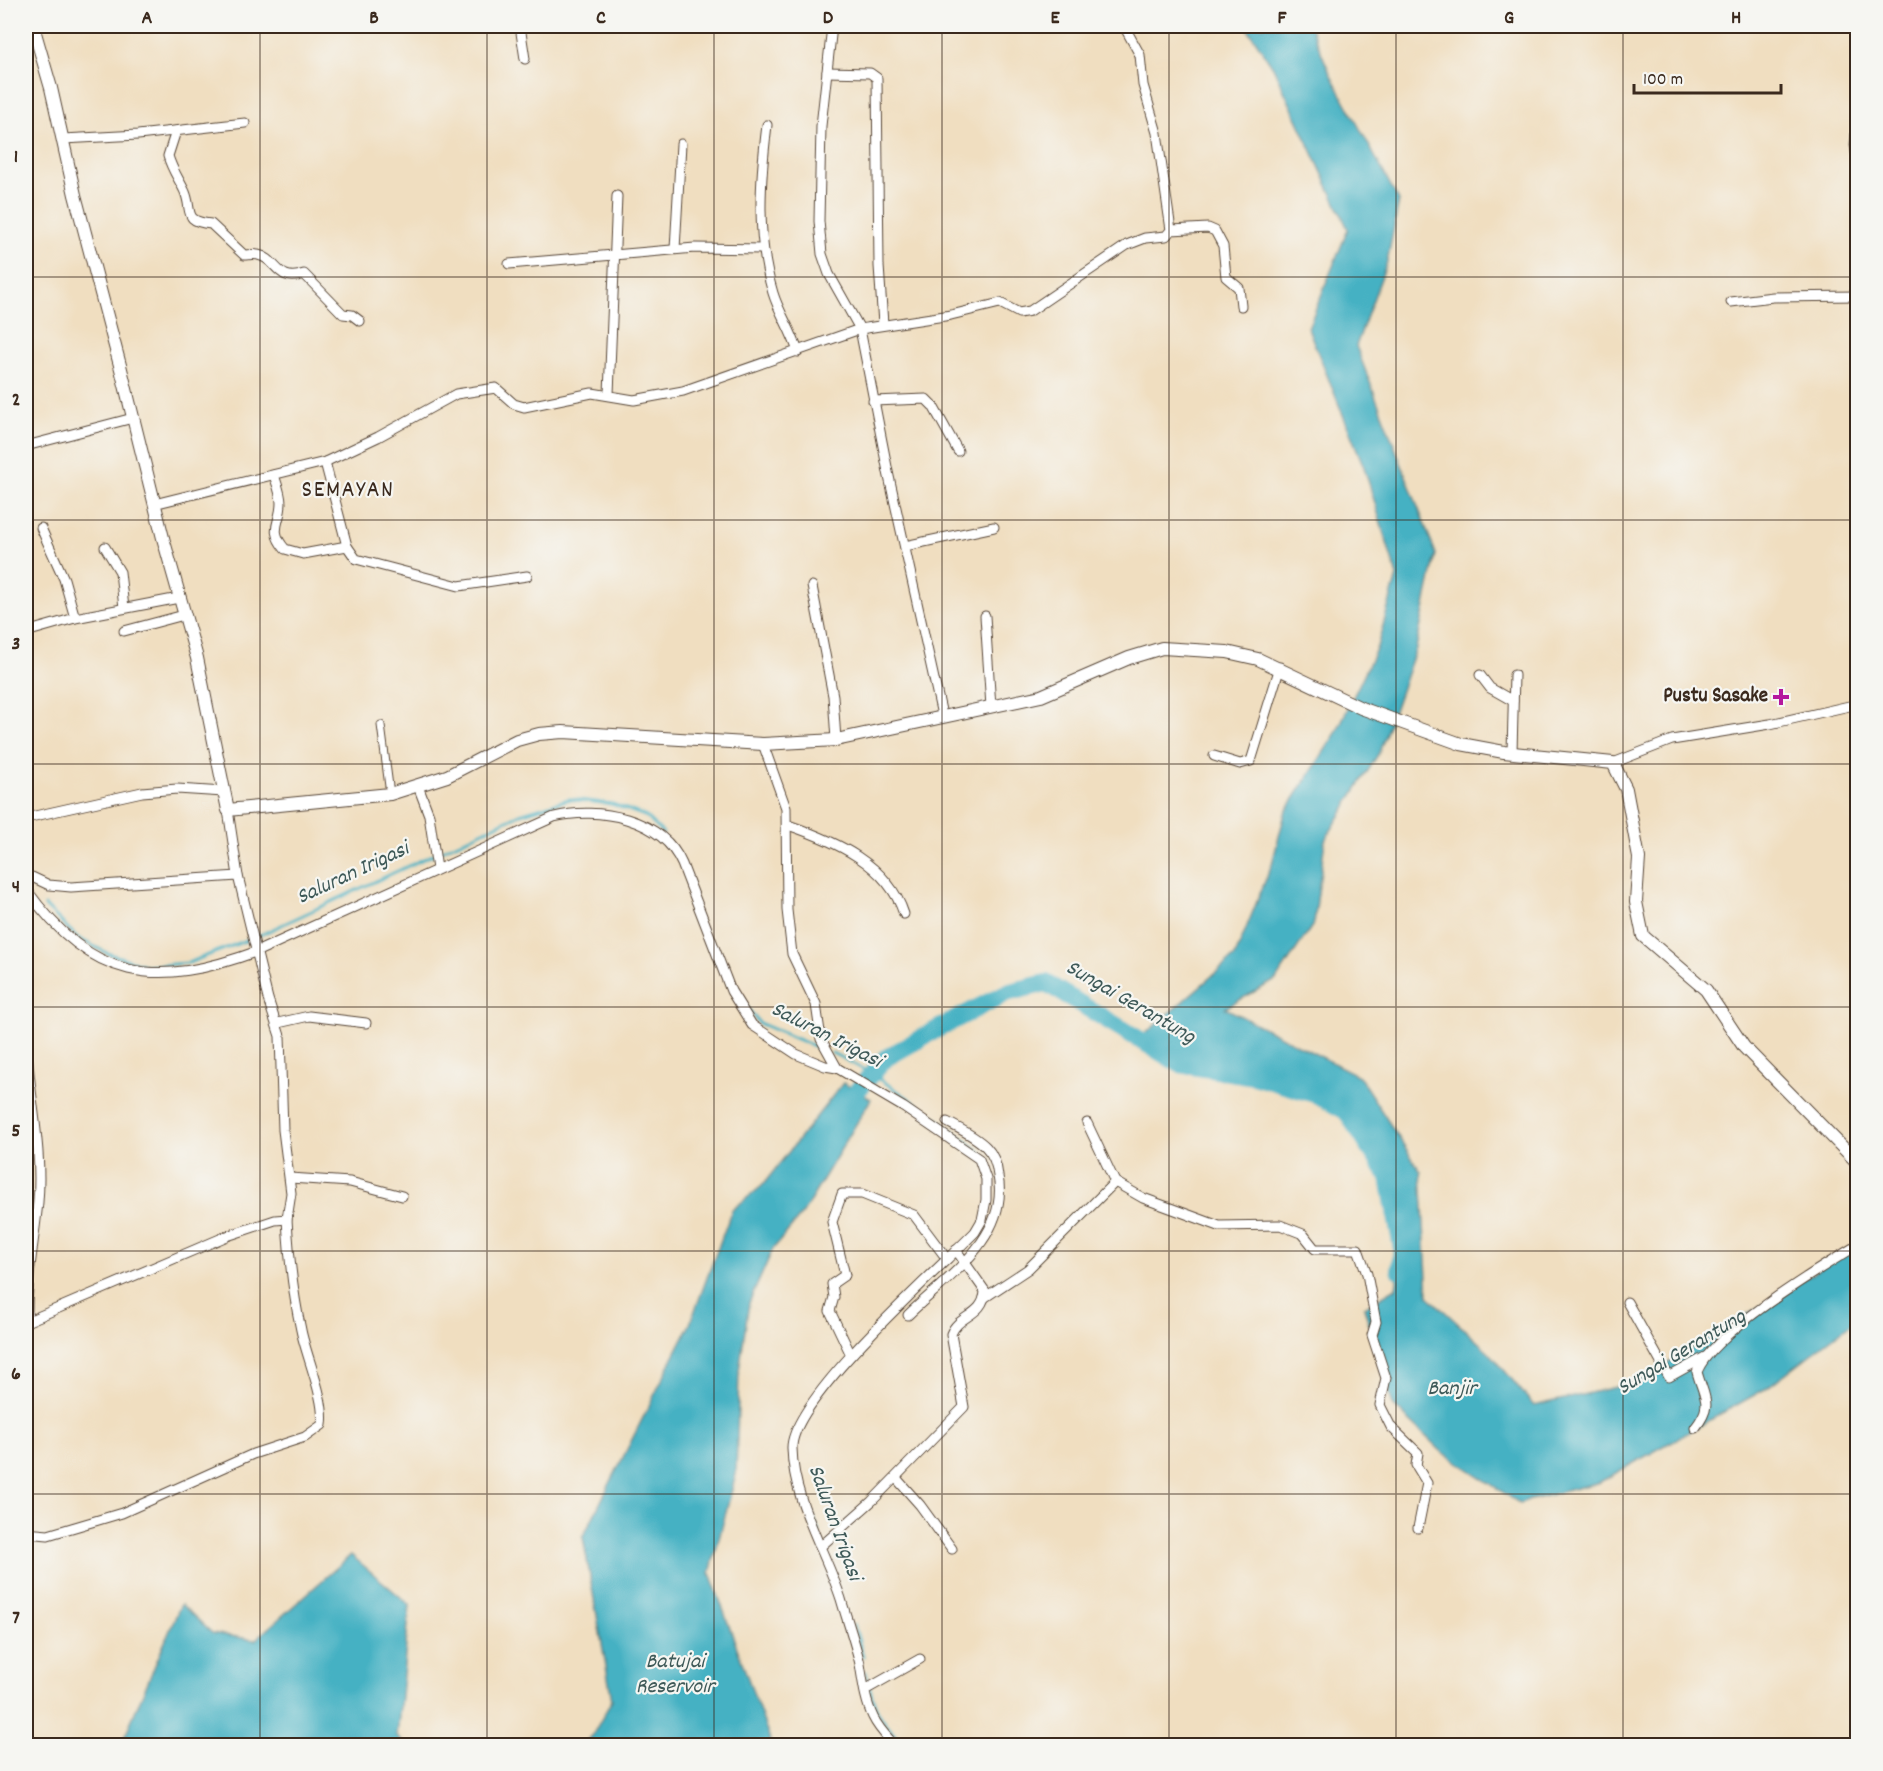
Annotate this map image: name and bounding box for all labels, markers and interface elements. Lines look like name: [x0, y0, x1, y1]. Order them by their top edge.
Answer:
text: A: [142, 5, 153, 33]
text: B: [369, 5, 379, 33]
text: C: [596, 5, 606, 33]
text: D: [823, 5, 834, 33]
text: E: [1050, 5, 1060, 33]
text: F: [1278, 5, 1288, 33]
text: G: [1504, 5, 1514, 33]
text: H: [1731, 5, 1741, 33]
scale bar: [1634, 57, 1781, 95]
text: 100 m: [1643, 68, 1683, 93]
text: 1: [14, 144, 18, 172]
text: 2: [12, 387, 20, 415]
district label: SEMAYAN: [302, 474, 394, 508]
text: 3: [12, 631, 20, 659]
place label: Pustu Sasake: [1663, 682, 1768, 712]
marker: Pustu Sasake: [1772, 688, 1790, 706]
water label: Saluran Irigasi: [292, 833, 417, 914]
text: 4: [12, 874, 20, 902]
water label: Sungai Gerantung: [1059, 953, 1202, 1053]
water label: Saluran Irigasi: [765, 995, 889, 1079]
text: 5: [11, 1118, 21, 1146]
water label: Sungai Gerantung: [1612, 1302, 1753, 1404]
text: 6: [11, 1361, 21, 1389]
water label: Banjir: [1428, 1374, 1479, 1405]
water label: Saluran Irigasi: [799, 1461, 870, 1588]
text: 7: [12, 1605, 20, 1633]
water label: Batujai Reservoir: [636, 1647, 717, 1703]

